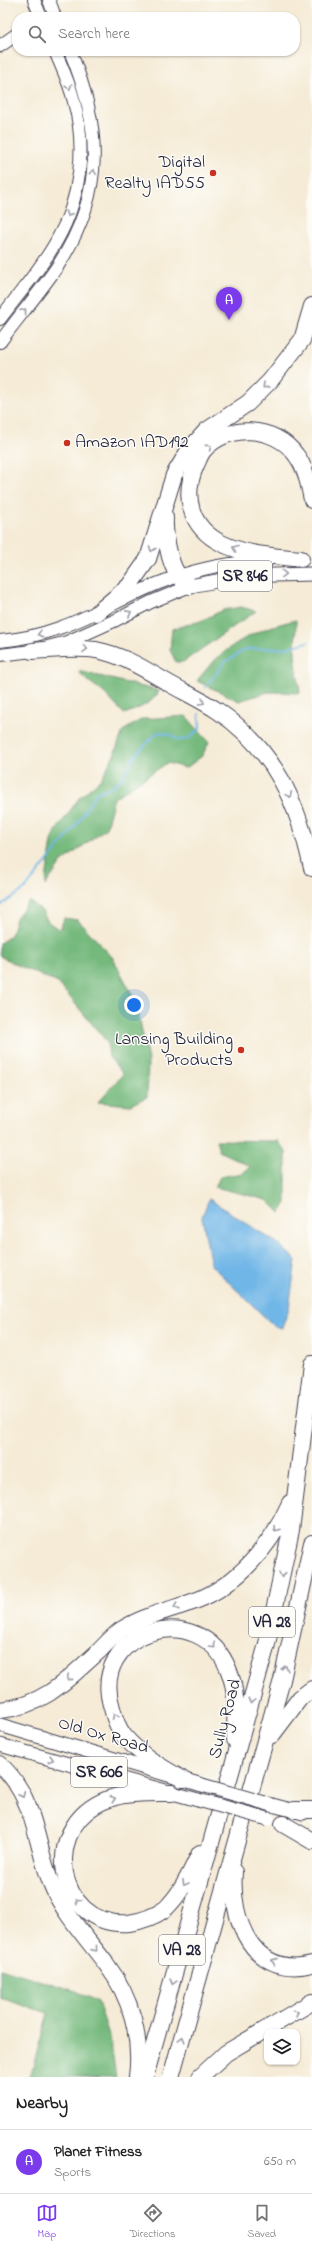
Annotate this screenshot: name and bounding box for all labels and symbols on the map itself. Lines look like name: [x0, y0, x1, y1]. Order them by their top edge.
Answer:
one-way arrow: [65, 83, 73, 90]
place label: Digital Realty IAD55: [105, 150, 205, 197]
marker: Digital Realty IAD55: [208, 168, 218, 178]
one-way arrow: [88, 169, 97, 175]
one-way arrow: [65, 211, 74, 218]
pin: A: [216, 287, 242, 320]
one-way arrow: [19, 308, 26, 315]
one-way arrow: [263, 381, 270, 388]
place label: Amazon IAD192: [75, 430, 189, 456]
marker: Amazon IAD192: [62, 438, 72, 448]
one-way arrow: [205, 444, 212, 451]
one-way arrow: [232, 544, 239, 553]
one-way arrow: [149, 545, 157, 552]
road number: SR 846: [218, 561, 272, 591]
one-way arrow: [281, 570, 287, 578]
one-way arrow: [125, 611, 132, 618]
one-way arrow: [36, 630, 43, 638]
one-way arrow: [82, 645, 88, 654]
one-way arrow: [198, 698, 205, 705]
one-way arrow: [284, 791, 292, 798]
your location: [124, 995, 144, 1015]
place label: Lansing Building Products: [115, 1027, 233, 1074]
marker: Lansing Building Products: [236, 1045, 246, 1055]
one-way arrow: [274, 1525, 281, 1532]
one-way arrow: [278, 1572, 287, 1578]
one-way arrow: [173, 1603, 180, 1611]
road number: VA 28: [249, 1607, 295, 1637]
one-way arrow: [208, 1641, 216, 1649]
one-way arrow: [280, 1665, 289, 1672]
one-way arrow: [67, 1673, 74, 1680]
street label: Sully Road: [203, 1676, 249, 1762]
one-way arrow: [248, 1698, 256, 1704]
street label: Old Ox Road: [55, 1711, 151, 1761]
one-way arrow: [111, 1712, 119, 1719]
one-way arrow: [47, 1754, 54, 1763]
road number: SR 606: [71, 1757, 127, 1787]
one-way arrow: [17, 1791, 25, 1799]
one-way arrow: [110, 1795, 117, 1804]
one-way arrow: [183, 1878, 190, 1886]
one-way arrow: [76, 1898, 83, 1906]
road number: VA 28: [159, 1935, 205, 1965]
one-way arrow: [90, 1945, 97, 1952]
one-way arrow: [271, 1958, 279, 1966]
one-way arrow: [169, 1978, 178, 1985]
one-way arrow: [291, 2010, 299, 2017]
one-way arrow: [177, 2036, 186, 2043]

